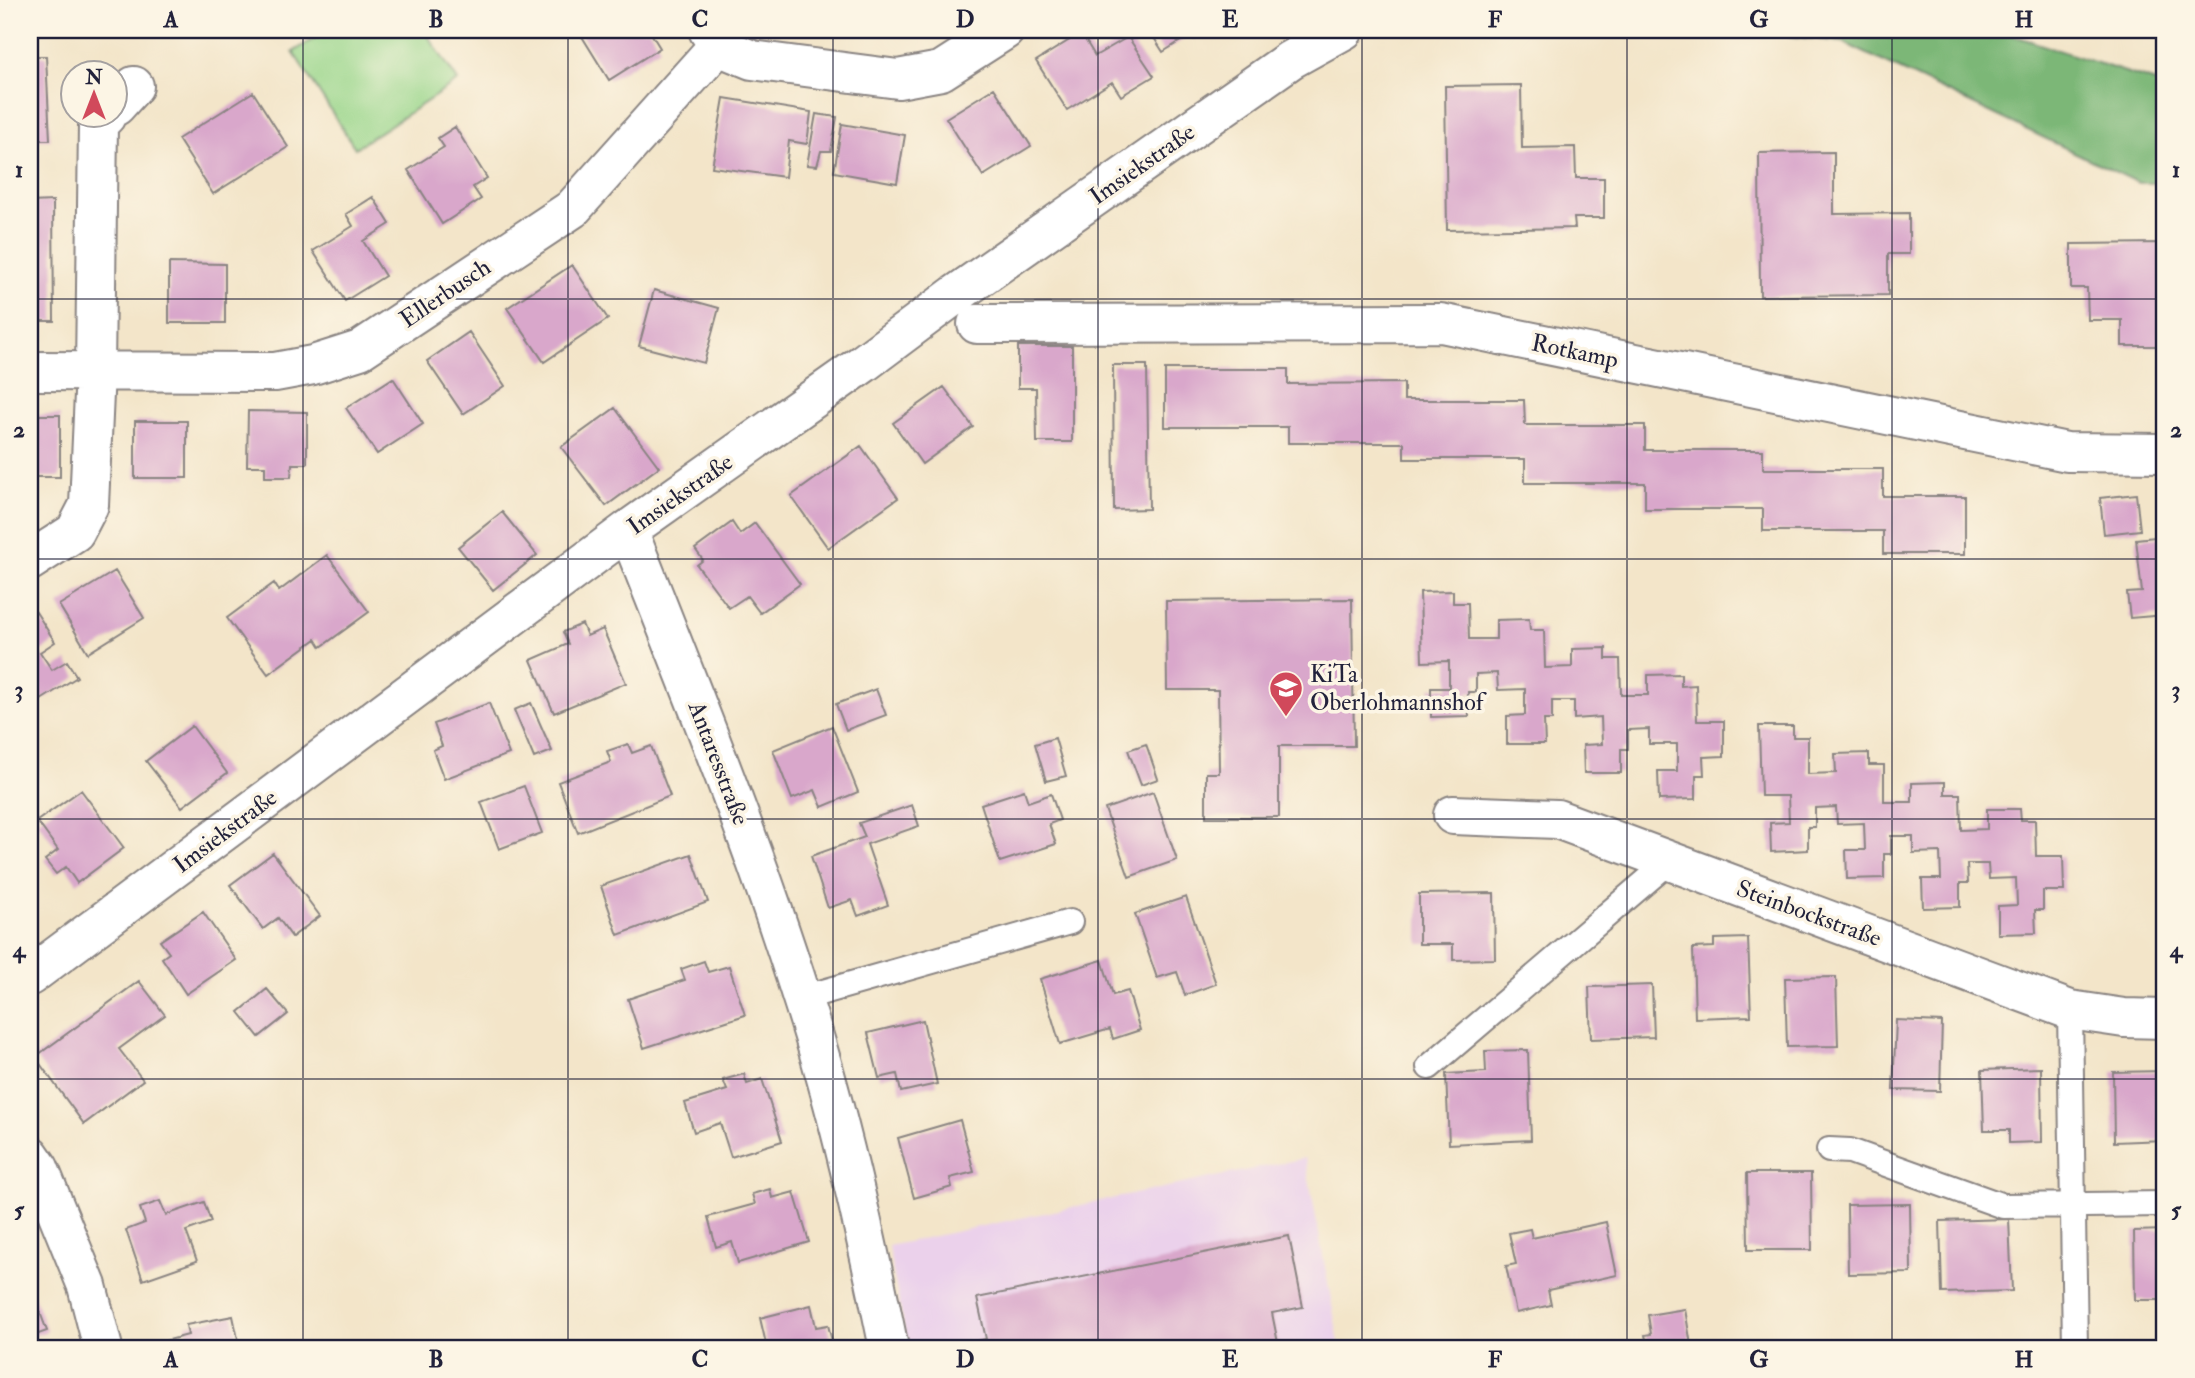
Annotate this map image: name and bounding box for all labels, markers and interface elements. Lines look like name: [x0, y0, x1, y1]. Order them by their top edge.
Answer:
text: A: [163, 5, 179, 34]
text: B: [428, 5, 444, 34]
text: C: [692, 5, 708, 34]
text: D: [956, 5, 974, 34]
text: E: [1222, 5, 1239, 34]
text: F: [1488, 5, 1503, 34]
text: G: [1749, 5, 1769, 34]
text: H: [2015, 5, 2034, 34]
north arrow: [60, 60, 130, 130]
text: N: [84, 66, 103, 90]
street label: Imsiekstraße: [1083, 117, 1201, 212]
text: 1: [15, 155, 23, 184]
text: 1: [2172, 155, 2180, 184]
street label: Ellerbusch: [394, 252, 497, 335]
street label: Rotkamp: [1529, 327, 1621, 376]
text: 2: [13, 415, 25, 444]
text: 2: [2170, 415, 2182, 444]
street label: Imsiekstraße: [621, 447, 739, 542]
place label: KiTa Oberlohmannshof: [1310, 659, 1487, 718]
school or university icon: KiTa Oberlohmannshof: [1267, 669, 1305, 718]
text: 3: [15, 675, 23, 704]
text: 3: [2172, 675, 2180, 704]
street label: Antaresstraße: [680, 696, 756, 829]
street label: Imsiekstraße: [167, 782, 283, 880]
street label: Steinbockstraße: [1732, 873, 1886, 954]
text: 4: [12, 935, 27, 964]
text: 4: [2169, 935, 2184, 964]
text: 5: [14, 1195, 25, 1224]
text: 5: [2171, 1195, 2182, 1224]
text: A: [163, 1345, 179, 1374]
text: B: [428, 1345, 444, 1374]
text: C: [692, 1345, 708, 1374]
text: D: [956, 1345, 974, 1374]
text: E: [1222, 1345, 1239, 1374]
text: F: [1488, 1345, 1503, 1374]
text: G: [1749, 1345, 1769, 1374]
text: H: [2015, 1345, 2034, 1374]

